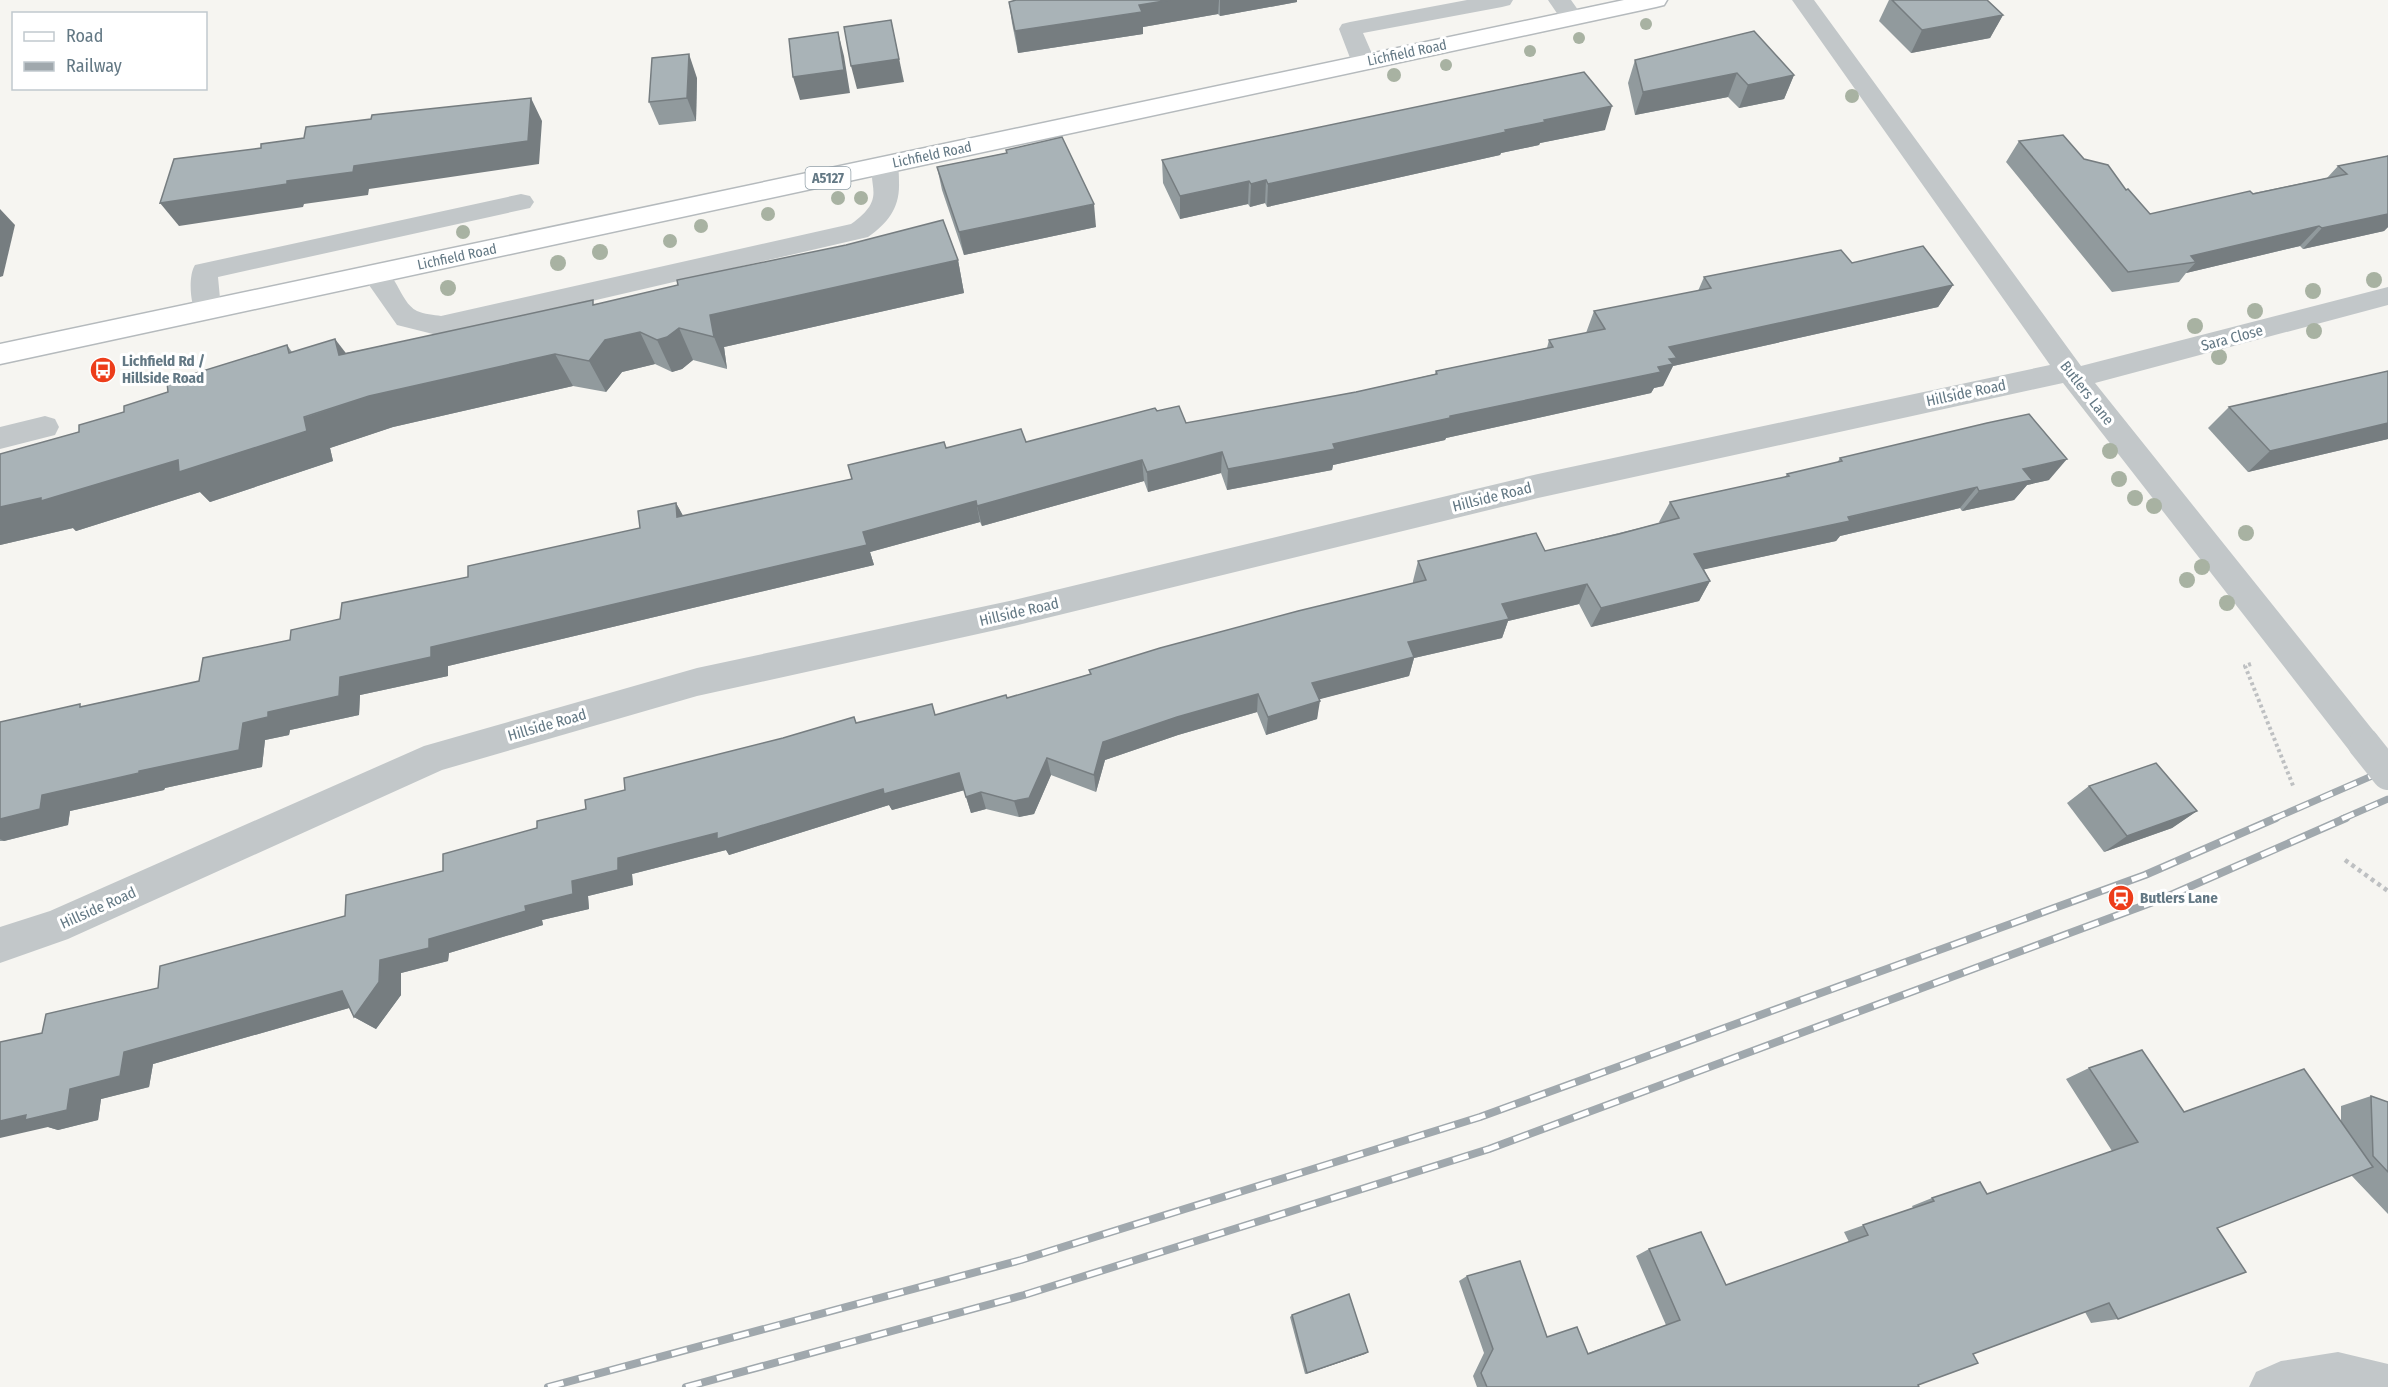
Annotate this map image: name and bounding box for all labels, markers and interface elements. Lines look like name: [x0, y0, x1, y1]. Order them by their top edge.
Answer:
legend: [12, 12, 207, 90]
text: Road: [66, 25, 103, 47]
street label: Lichfield Road: [1366, 36, 1448, 70]
text: Railway: [66, 55, 122, 77]
street label: Lichfield Road: [891, 138, 973, 172]
road number: A5127: [806, 167, 850, 189]
street label: Lichfield Road: [416, 240, 498, 274]
street label: Sara Close: [2199, 321, 2265, 355]
place label: Lichfield Rd / Hillside Road: [122, 352, 205, 387]
bus stop icon: Lichfield Rd / Hillside Road: [88, 355, 118, 385]
street label: Butlers Lane: [2056, 357, 2118, 429]
street label: Hillside Road: [1924, 376, 2008, 410]
street label: Hillside Road: [1451, 478, 1533, 516]
street label: Hillside Road: [977, 594, 1061, 630]
street label: Hillside Road: [506, 705, 588, 745]
street label: Hillside Road: [57, 883, 139, 933]
station icon: Butlers Lane: [2106, 883, 2136, 913]
place label: Butlers Lane: [2140, 889, 2218, 907]

